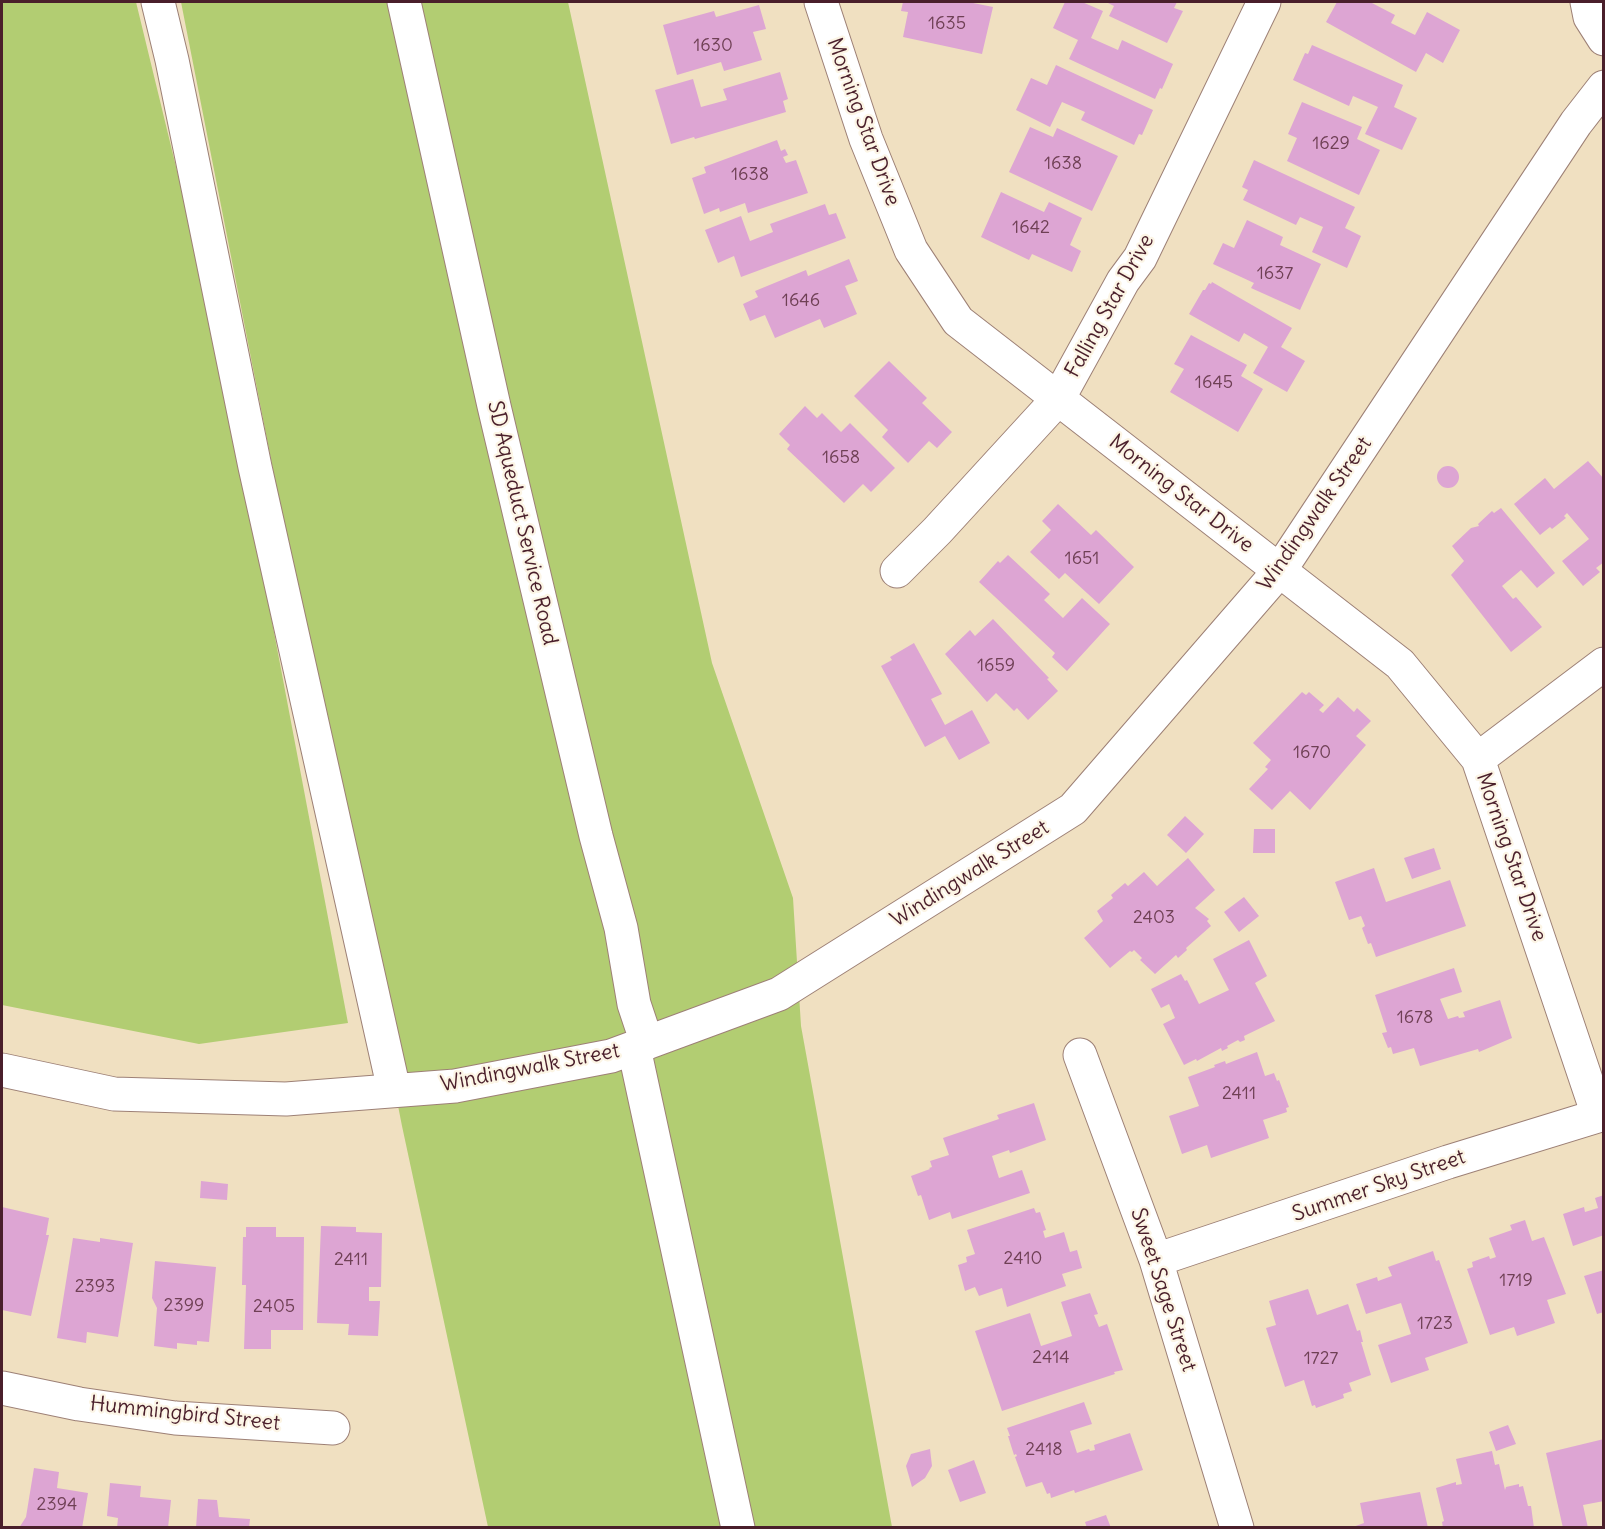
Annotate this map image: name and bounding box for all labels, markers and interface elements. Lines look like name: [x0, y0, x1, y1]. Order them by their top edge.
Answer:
house number: 1635: [928, 13, 966, 35]
house number: 1630: [693, 35, 733, 57]
street label: Morning Star Drive: [821, 35, 905, 209]
house number: 1629: [1312, 133, 1350, 155]
house number: 1638: [1044, 153, 1082, 175]
house number: 1638: [731, 164, 769, 186]
house number: 1642: [1012, 217, 1050, 239]
street label: Falling Star Drive: [1060, 230, 1160, 382]
house number: 1637: [1257, 263, 1293, 285]
house number: 1646: [782, 290, 820, 312]
house number: 1645: [1195, 372, 1233, 394]
street label: SD Aqueduct Service Road: [482, 399, 562, 647]
street label: Morning Star Drive: [1104, 430, 1258, 558]
street label: Windingwalk Street: [1253, 432, 1377, 596]
house number: 1658: [822, 447, 860, 469]
house number: 1651: [1064, 548, 1100, 570]
house number: 1659: [977, 655, 1015, 677]
house number: 1670: [1293, 742, 1331, 764]
street label: Morning Star Drive: [1470, 769, 1552, 945]
street label: Windingwalk Street: [886, 815, 1054, 933]
house number: 2403: [1133, 907, 1175, 929]
house number: 1678: [1397, 1007, 1433, 1029]
street label: Windingwalk Street: [438, 1038, 622, 1098]
house number: 2411: [1222, 1083, 1256, 1105]
street label: Summer Sky Street: [1289, 1145, 1469, 1227]
street label: Sweet Sage Street: [1125, 1205, 1201, 1375]
house number: 2410: [1004, 1248, 1042, 1270]
house number: 2411: [334, 1249, 368, 1271]
house number: 1719: [1499, 1270, 1533, 1292]
house number: 2393: [75, 1276, 115, 1298]
house number: 2399: [164, 1295, 204, 1317]
house number: 2405: [253, 1296, 295, 1318]
house number: 1723: [1417, 1313, 1453, 1335]
house number: 2414: [1032, 1347, 1070, 1369]
house number: 1727: [1304, 1348, 1338, 1370]
street label: Hummingbird Street: [89, 1391, 281, 1437]
house number: 2418: [1025, 1439, 1063, 1461]
house number: 2394: [37, 1494, 77, 1516]

